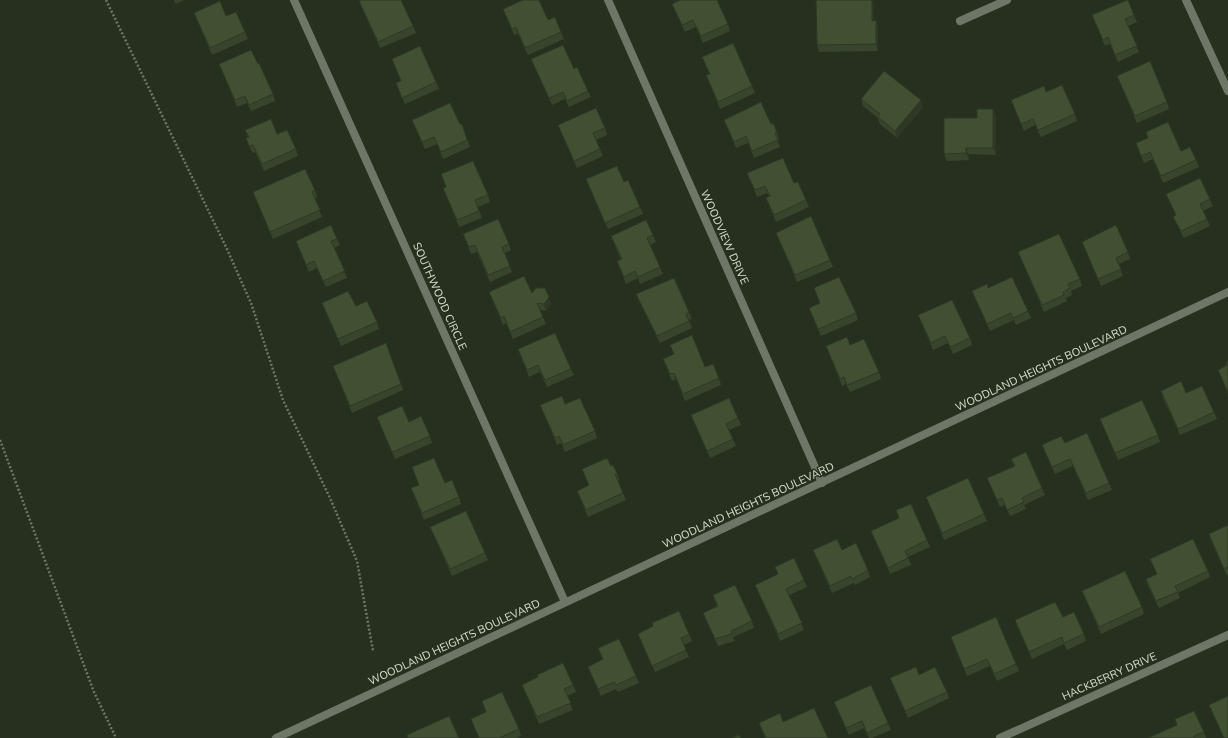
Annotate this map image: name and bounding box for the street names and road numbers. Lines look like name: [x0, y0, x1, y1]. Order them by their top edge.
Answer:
street label: WOODVIEW DRIVE: [698, 188, 752, 286]
street label: SOUTHWOOD CIRCLE: [410, 240, 470, 352]
street label: WOODLAND HEIGHTS BOULEVARD: [953, 322, 1129, 414]
street label: WOODLAND HEIGHTS BOULEVARD: [660, 459, 836, 551]
street label: WOODLAND HEIGHTS BOULEVARD: [366, 596, 542, 688]
street label: HACKBERRY DRIVE: [1059, 649, 1159, 703]

